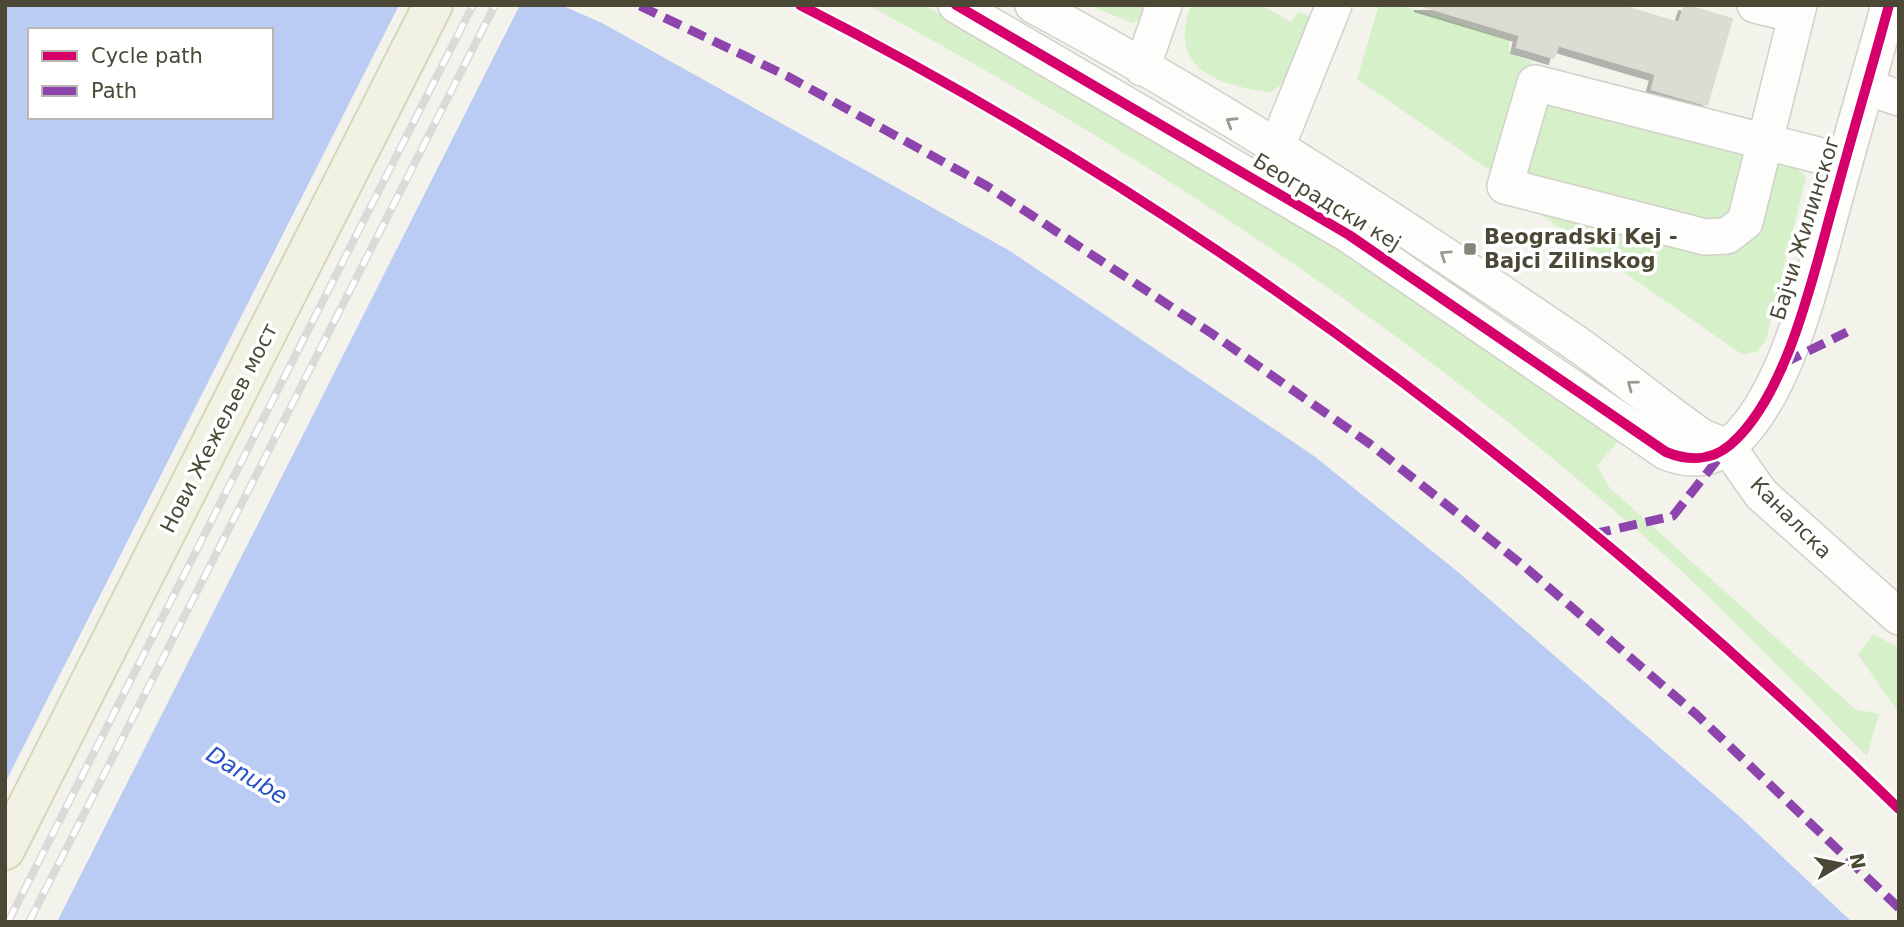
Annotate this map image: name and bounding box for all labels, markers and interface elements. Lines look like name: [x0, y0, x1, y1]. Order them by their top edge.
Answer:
legend: [28, 28, 273, 119]
text: Cycle path: [91, 44, 203, 68]
text: Path: [91, 79, 137, 103]
one-way arrow: [1226, 117, 1239, 130]
street label: Бајчи Жилинског: [1766, 133, 1844, 323]
street label: Београдски кеј: [1249, 148, 1405, 256]
place label: Beogradski Kej - Bajci Zilinskog: [1484, 225, 1678, 273]
marker: Beogradski Kej - Bajci Zilinskog: [1462, 241, 1478, 257]
one-way arrow: [1440, 251, 1453, 263]
street label: Нови Жежељев мост: [156, 319, 282, 537]
one-way arrow: [1627, 381, 1639, 393]
street label: Каналска: [1745, 472, 1837, 564]
water label: Danube: [202, 741, 292, 809]
north arrow: [1806, 829, 1876, 899]
text: N: [1846, 851, 1870, 871]

